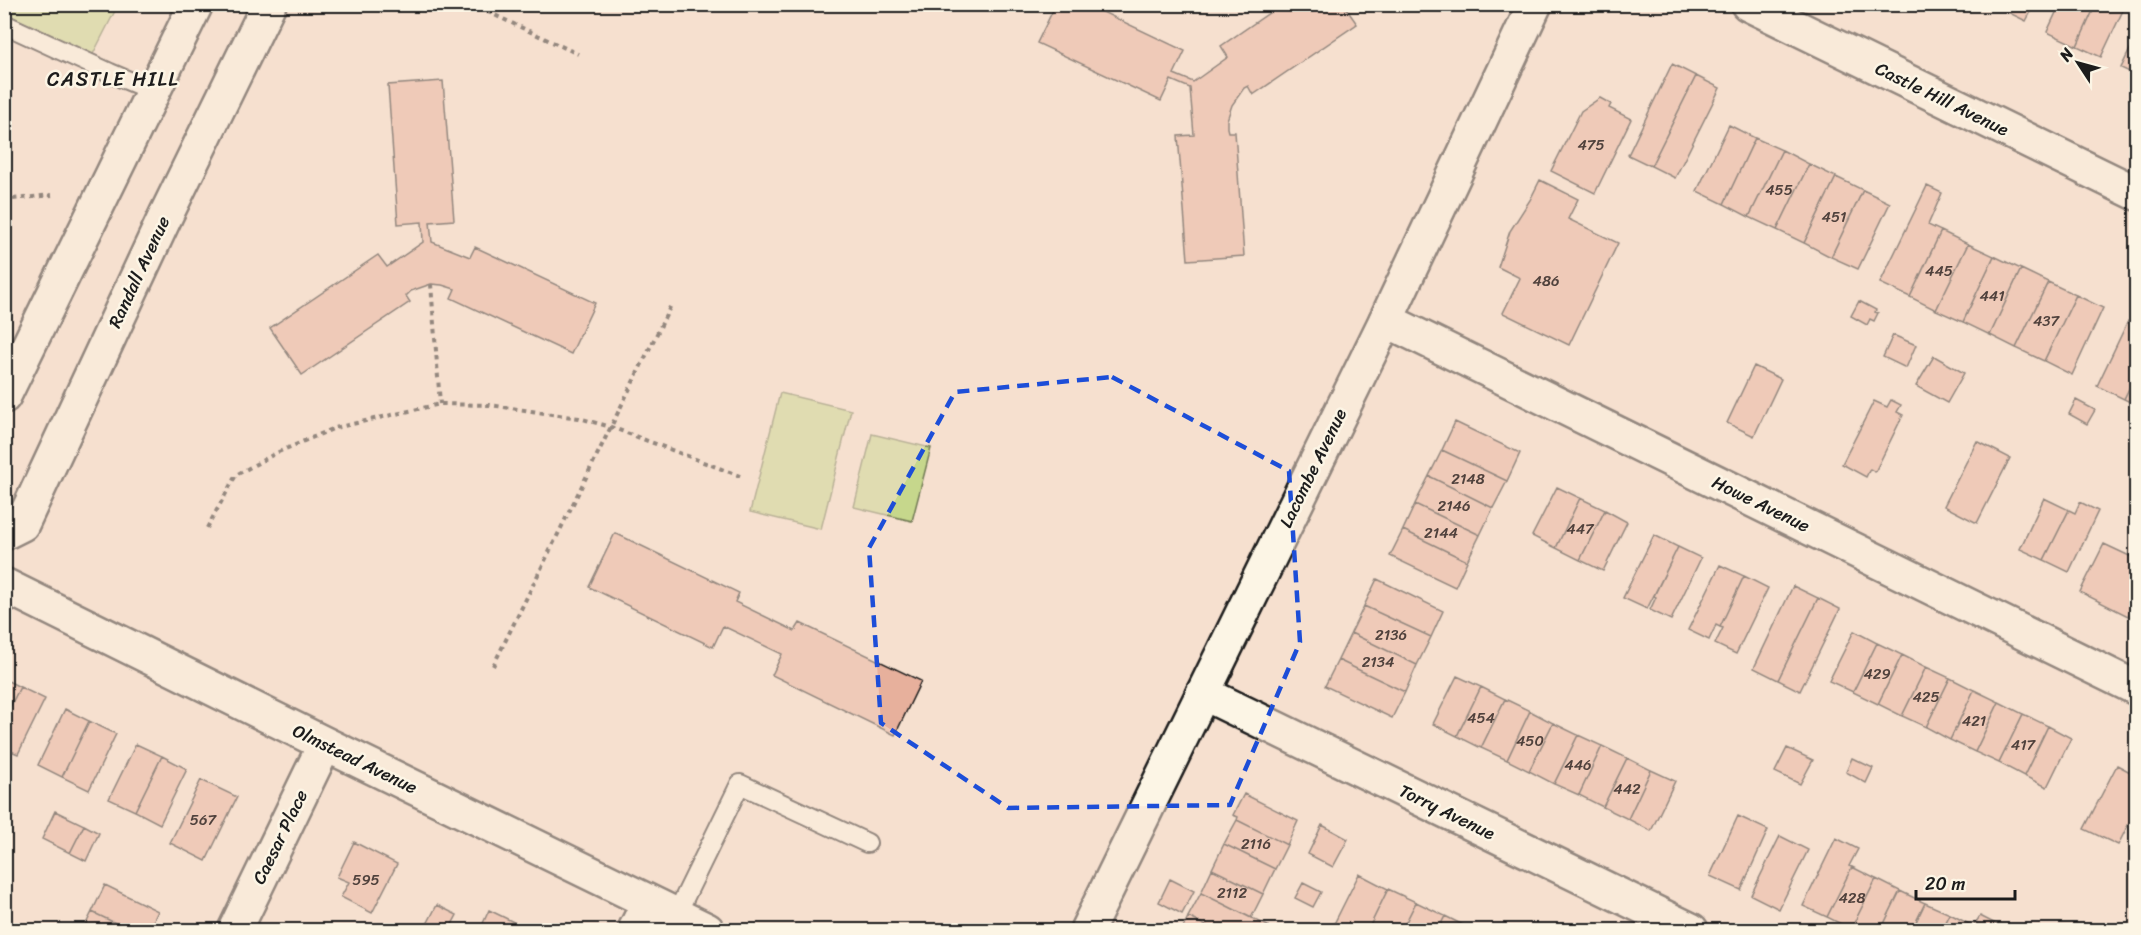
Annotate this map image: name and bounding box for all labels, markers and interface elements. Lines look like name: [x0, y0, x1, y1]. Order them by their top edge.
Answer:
north arrow: [2048, 33, 2108, 93]
text: N: [2051, 41, 2082, 68]
street label: Castle Hill Avenue: [1870, 53, 2015, 145]
district label: CASTLE HILL: [47, 62, 179, 97]
house number: 475: [1577, 132, 1605, 158]
house number: 455: [1765, 177, 1793, 203]
house number: 451: [1822, 204, 1846, 230]
street label: Randall Avenue: [99, 211, 179, 333]
house number: 445: [1925, 258, 1953, 284]
house number: 486: [1533, 268, 1559, 294]
house number: 441: [1979, 283, 2005, 309]
house number: 437: [2033, 308, 2061, 334]
street label: Lacombe Avenue: [1270, 402, 1356, 533]
house number: 2148: [1451, 466, 1485, 492]
street label: Howe Avenue: [1706, 466, 1816, 542]
house number: 2146: [1438, 493, 1471, 519]
house number: 447: [1566, 516, 1595, 542]
house number: 2144: [1424, 520, 1458, 546]
house number: 2136: [1375, 622, 1407, 648]
house number: 2134: [1362, 649, 1394, 675]
house number: 429: [1863, 661, 1891, 687]
house number: 425: [1912, 684, 1940, 710]
house number: 454: [1467, 705, 1495, 731]
house number: 421: [1962, 708, 1986, 734]
street label: Olmstead Avenue: [287, 715, 423, 803]
house number: 450: [1516, 728, 1544, 754]
house number: 417: [2011, 732, 2037, 758]
house number: 446: [1564, 752, 1592, 778]
street label: Torry Avenue: [1393, 775, 1501, 849]
house number: 442: [1613, 776, 1641, 802]
street label: Caesar Place: [243, 784, 317, 890]
house number: 567: [190, 807, 218, 833]
house number: 2116: [1241, 831, 1271, 857]
scale bar: [1916, 863, 2015, 901]
house number: 595: [352, 867, 380, 893]
text: 20 m: [1925, 868, 1965, 900]
house number: 2112: [1217, 880, 1247, 906]
house number: 428: [1838, 885, 1866, 911]

